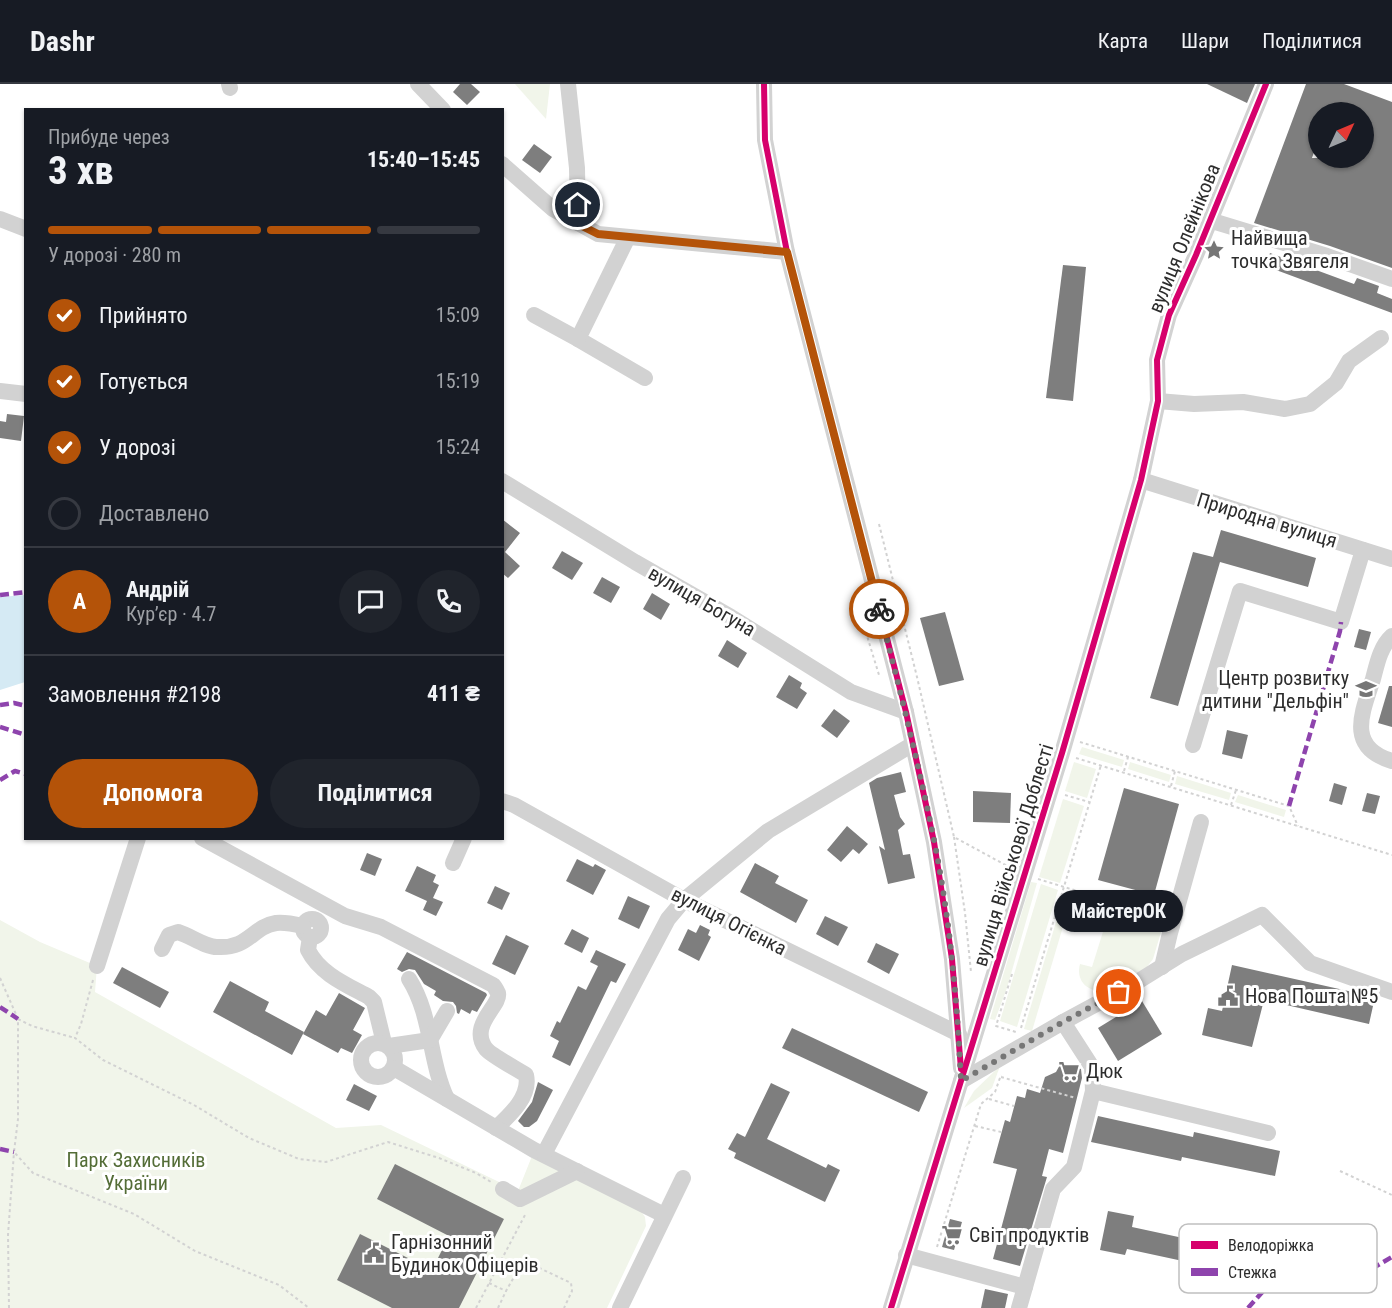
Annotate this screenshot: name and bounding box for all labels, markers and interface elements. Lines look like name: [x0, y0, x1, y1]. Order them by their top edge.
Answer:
text: Dashr: [30, 25, 95, 58]
text: Карта: [1098, 29, 1148, 53]
text: Шари: [1181, 29, 1229, 53]
text: Поділитися: [1262, 29, 1362, 53]
north arrow: [1308, 102, 1374, 168]
map controls: [1308, 102, 1374, 168]
text: Прибуде через: [48, 125, 170, 149]
text: 15:40–15:45: [367, 147, 480, 172]
text: 3 хв: [48, 148, 114, 194]
street label: вулиця Олейнікова: [1143, 160, 1225, 316]
pin: [552, 179, 603, 230]
icon: home: [561, 188, 594, 221]
place label: Найвища точка Звягеля: [1231, 226, 1349, 273]
place icon: Найвища точка Звягеля: [1202, 238, 1226, 262]
text: У дорозі · 280 m: [48, 243, 181, 267]
icon: check: [48, 299, 81, 332]
text: Прийнято: [99, 303, 188, 328]
text: 15:09: [436, 303, 480, 327]
icon: check: [48, 365, 81, 398]
text: Готується: [99, 369, 188, 394]
text: 15:19: [436, 369, 480, 393]
icon: check: [48, 431, 81, 464]
text: У дорозі: [99, 435, 176, 460]
text: 15:24: [436, 435, 480, 459]
street label: Природна вулиця: [1194, 487, 1340, 553]
text: Доставлено: [99, 501, 209, 526]
street label: вулиця Богуна: [644, 561, 760, 641]
button: chat: [339, 570, 402, 633]
button: phone: [417, 570, 480, 633]
text: Андрій: [126, 577, 189, 602]
courier: [849, 579, 909, 639]
text: А: [73, 589, 86, 614]
icon: bike: [863, 593, 896, 626]
text: Кур’єр · 4.7: [126, 602, 216, 626]
place label: Центр розвитку дитини "Дельфін": [1202, 666, 1349, 713]
school or university icon: Центр розвитку дитини "Дельфін": [1354, 677, 1378, 701]
text: 411 ₴: [427, 681, 480, 706]
text: Замовлення #2198: [48, 682, 221, 707]
street label: вулиця Військової Доблесті: [968, 741, 1058, 969]
button: Допомога: [48, 759, 258, 828]
button: Поділитися: [270, 759, 480, 828]
street label: вулиця Огієнка: [667, 882, 791, 960]
callout: МайстерОК: [1054, 890, 1184, 932]
text: МайстерОК: [1071, 899, 1166, 923]
pin: [1093, 966, 1144, 1017]
icon: bag: [1102, 975, 1135, 1008]
public building icon: Нова Пошта №5: [1216, 984, 1240, 1008]
place label: Нова Пошта №5: [1245, 984, 1378, 1008]
supermarket icon: Дюк: [1057, 1059, 1081, 1083]
place label: Дюк: [1086, 1059, 1123, 1083]
park label: Парк Захисників України: [67, 1148, 205, 1195]
supermarket icon: Світ продуктів: [940, 1223, 964, 1247]
place label: Світ продуктів: [969, 1223, 1089, 1247]
legend: [1179, 1224, 1377, 1293]
place label: Гарнізонний Будинок Офіцерів: [391, 1230, 539, 1277]
text: Велодоріжка: [1228, 1236, 1314, 1255]
public building icon: Гарнізонний Будинок Офіцерів: [362, 1241, 386, 1265]
text: Стежка: [1228, 1263, 1277, 1282]

